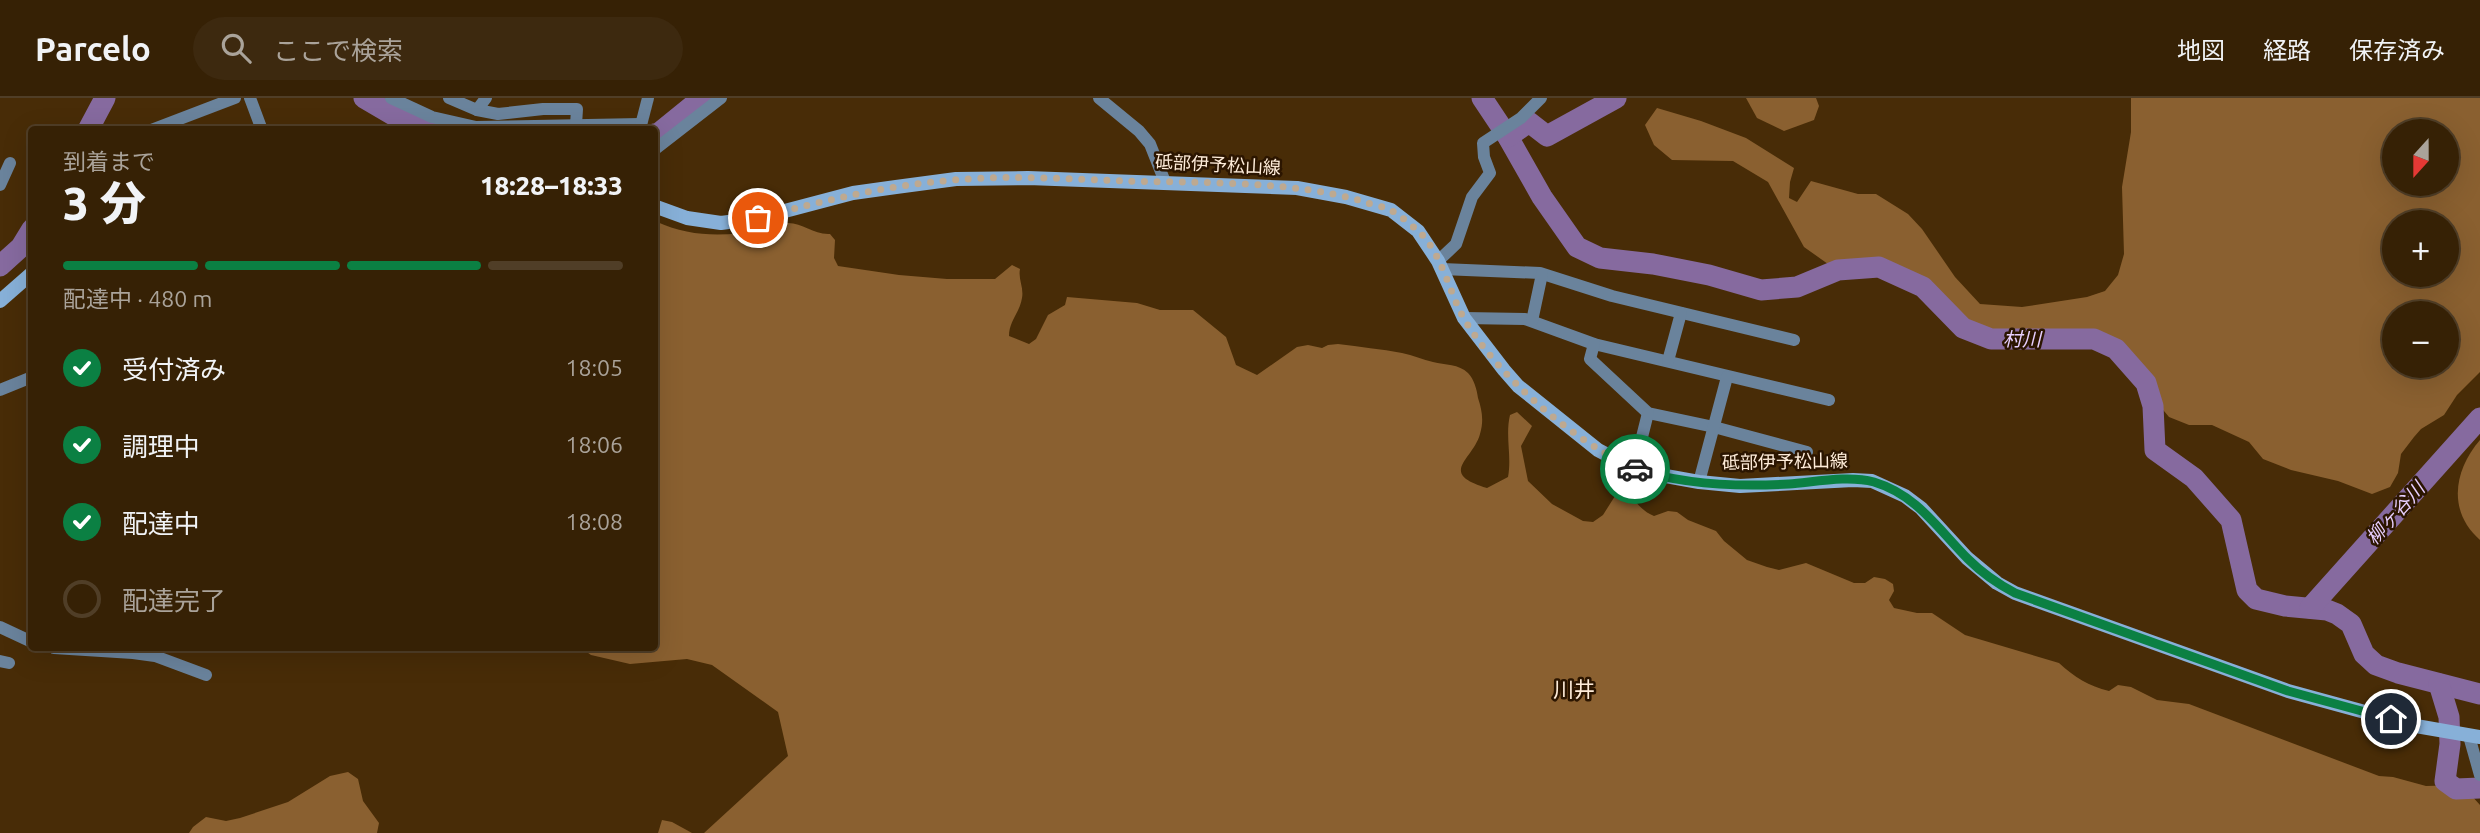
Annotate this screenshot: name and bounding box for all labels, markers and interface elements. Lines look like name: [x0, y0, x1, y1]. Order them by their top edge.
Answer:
search box: [193, 17, 683, 80]
icon: search: [217, 29, 255, 67]
text: Parcelo: [35, 30, 151, 67]
text: ここで検索: [273, 36, 403, 65]
text: 地図: [2177, 37, 2225, 64]
text: 経路: [2263, 37, 2311, 64]
text: 保存済み: [2349, 37, 2445, 64]
north arrow: [2382, 119, 2459, 196]
map controls: [2382, 119, 2459, 378]
text: 到着まで: [63, 149, 155, 174]
street label: 砥部伊予松山線: [1155, 151, 1281, 177]
text: 18:28–18:33: [480, 171, 623, 200]
text: 3 分: [63, 177, 146, 229]
pin: [728, 188, 788, 248]
icon: bag: [739, 199, 777, 237]
button: +: [2382, 210, 2459, 287]
text: 配達中 · 480 m: [63, 286, 212, 311]
button: −: [2382, 301, 2459, 378]
water label: 村川: [2003, 328, 2043, 350]
icon: check: [63, 349, 101, 387]
text: 受付済み: [122, 355, 226, 384]
text: 18:05: [565, 355, 623, 380]
icon: check: [63, 426, 101, 464]
text: 調理中: [122, 432, 200, 461]
text: 18:06: [565, 432, 623, 457]
courier: [1600, 434, 1670, 504]
icon: car: [1616, 450, 1654, 488]
street label: 砥部伊予松山線: [1722, 450, 1848, 472]
water label: 柳ヶ谷川: [2361, 476, 2430, 549]
icon: check: [63, 503, 101, 541]
text: 配達中: [122, 509, 200, 538]
text: 18:08: [565, 509, 623, 534]
text: 配達完了: [122, 586, 226, 615]
district label: 川井: [1553, 677, 1595, 701]
pin: [2361, 689, 2421, 749]
icon: home: [2372, 700, 2410, 738]

